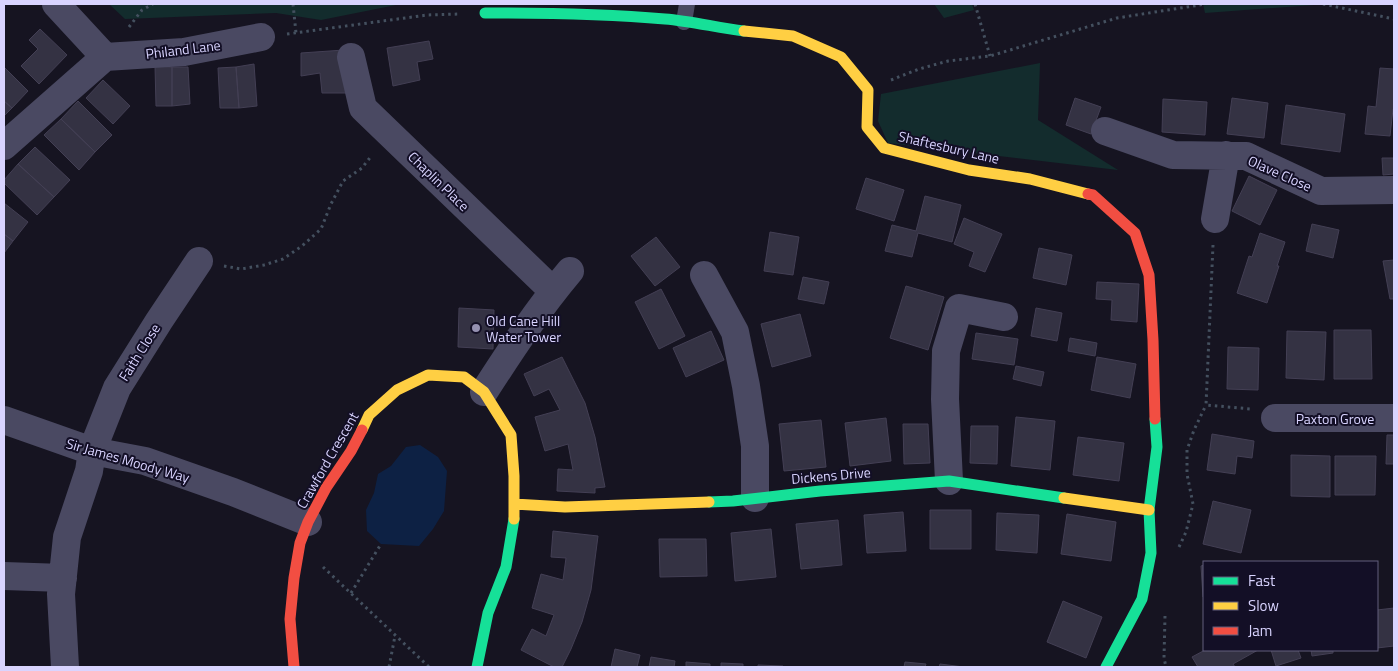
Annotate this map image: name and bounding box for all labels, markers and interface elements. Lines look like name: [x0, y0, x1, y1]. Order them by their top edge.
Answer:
street label: Philand Lane: [144, 34, 222, 64]
street label: Shaftesbury Lane: [896, 125, 1002, 169]
street label: Chaplin Place: [404, 146, 474, 216]
street label: Olave Close: [1245, 150, 1315, 196]
place label: Old Cane Hill Water Tower: [486, 310, 561, 347]
street label: Faith Close: [113, 319, 165, 385]
marker: Old Cane Hill Water Tower: [470, 322, 482, 334]
street label: Crawford Crescent: [291, 408, 363, 512]
street label: Paxton Grove: [1296, 408, 1374, 429]
street label: Sir James Moody Way: [64, 432, 192, 488]
street label: Dickens Drive: [790, 461, 872, 489]
legend: [1203, 561, 1378, 651]
text: Fast: [1248, 569, 1276, 592]
text: Slow: [1248, 594, 1279, 617]
text: Jam: [1248, 619, 1272, 642]

